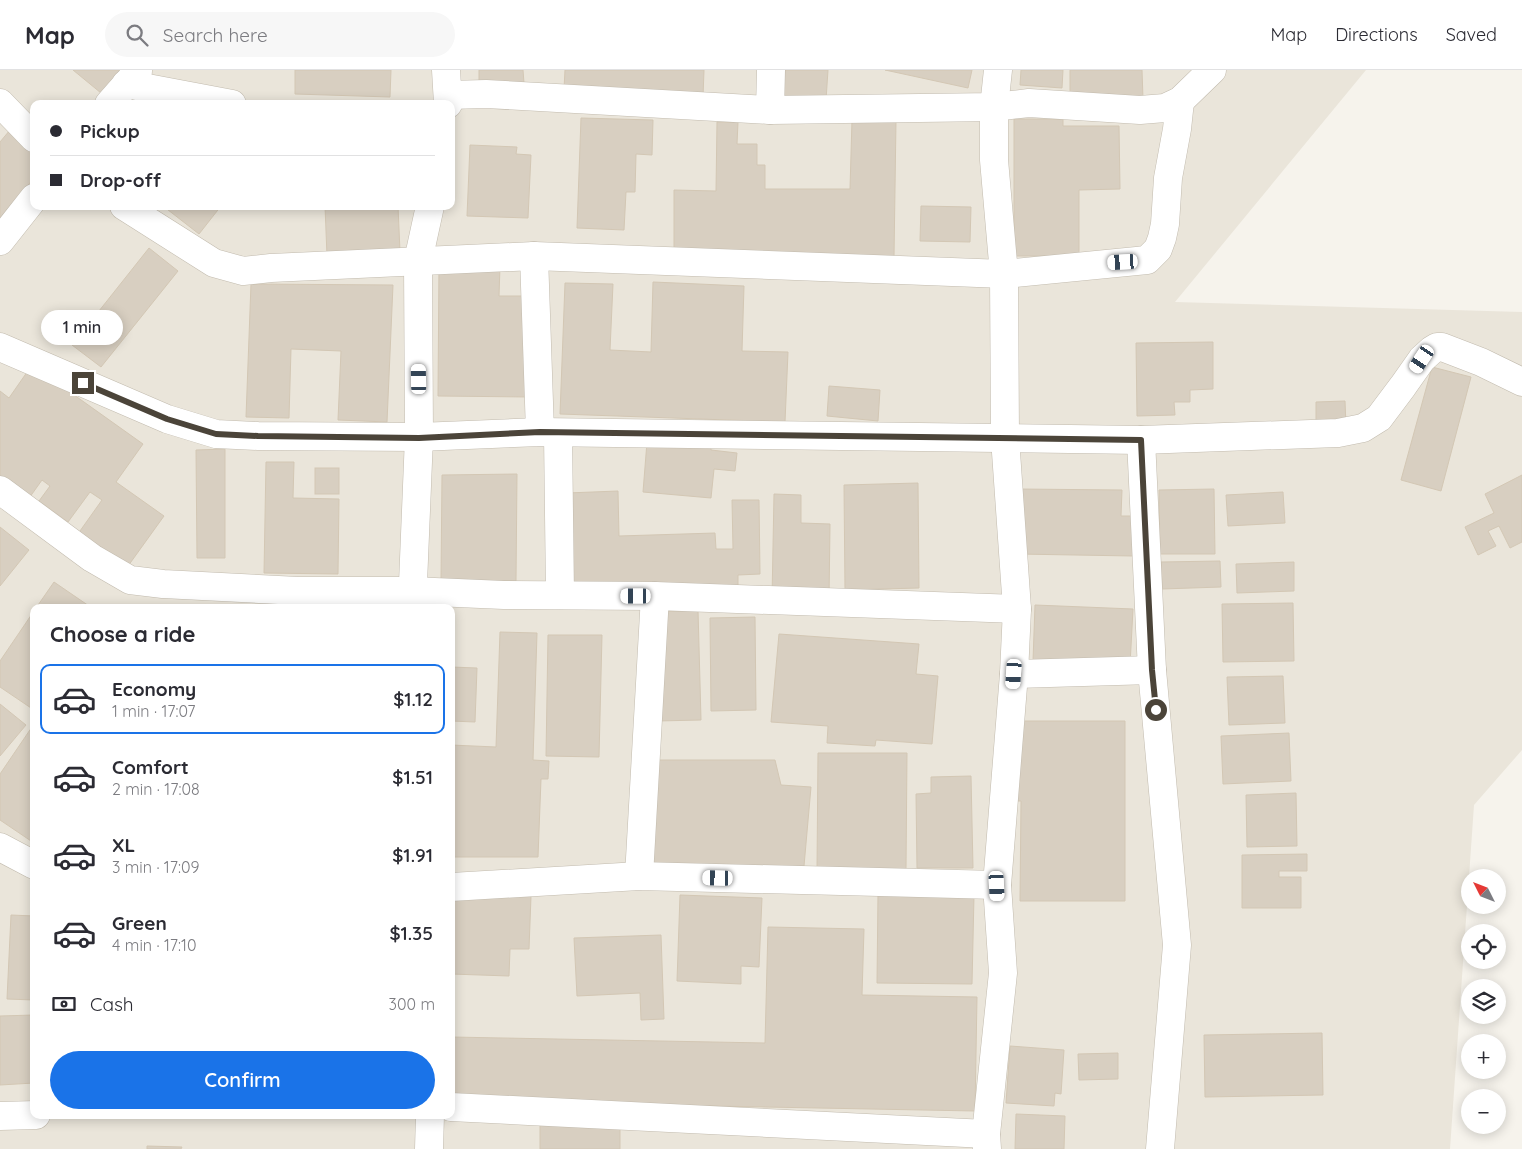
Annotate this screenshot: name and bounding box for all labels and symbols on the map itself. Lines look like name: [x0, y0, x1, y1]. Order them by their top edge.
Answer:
car: [1107, 254, 1138, 270]
callout: 1 min: [42, 310, 124, 346]
car: [1407, 342, 1436, 376]
car: [411, 364, 426, 394]
route end: [72, 372, 94, 394]
car: [621, 589, 651, 604]
car: [1005, 659, 1022, 689]
route start: [1145, 699, 1167, 721]
north arrow: [1461, 869, 1506, 914]
car: [702, 870, 733, 886]
car: [988, 871, 1005, 901]

